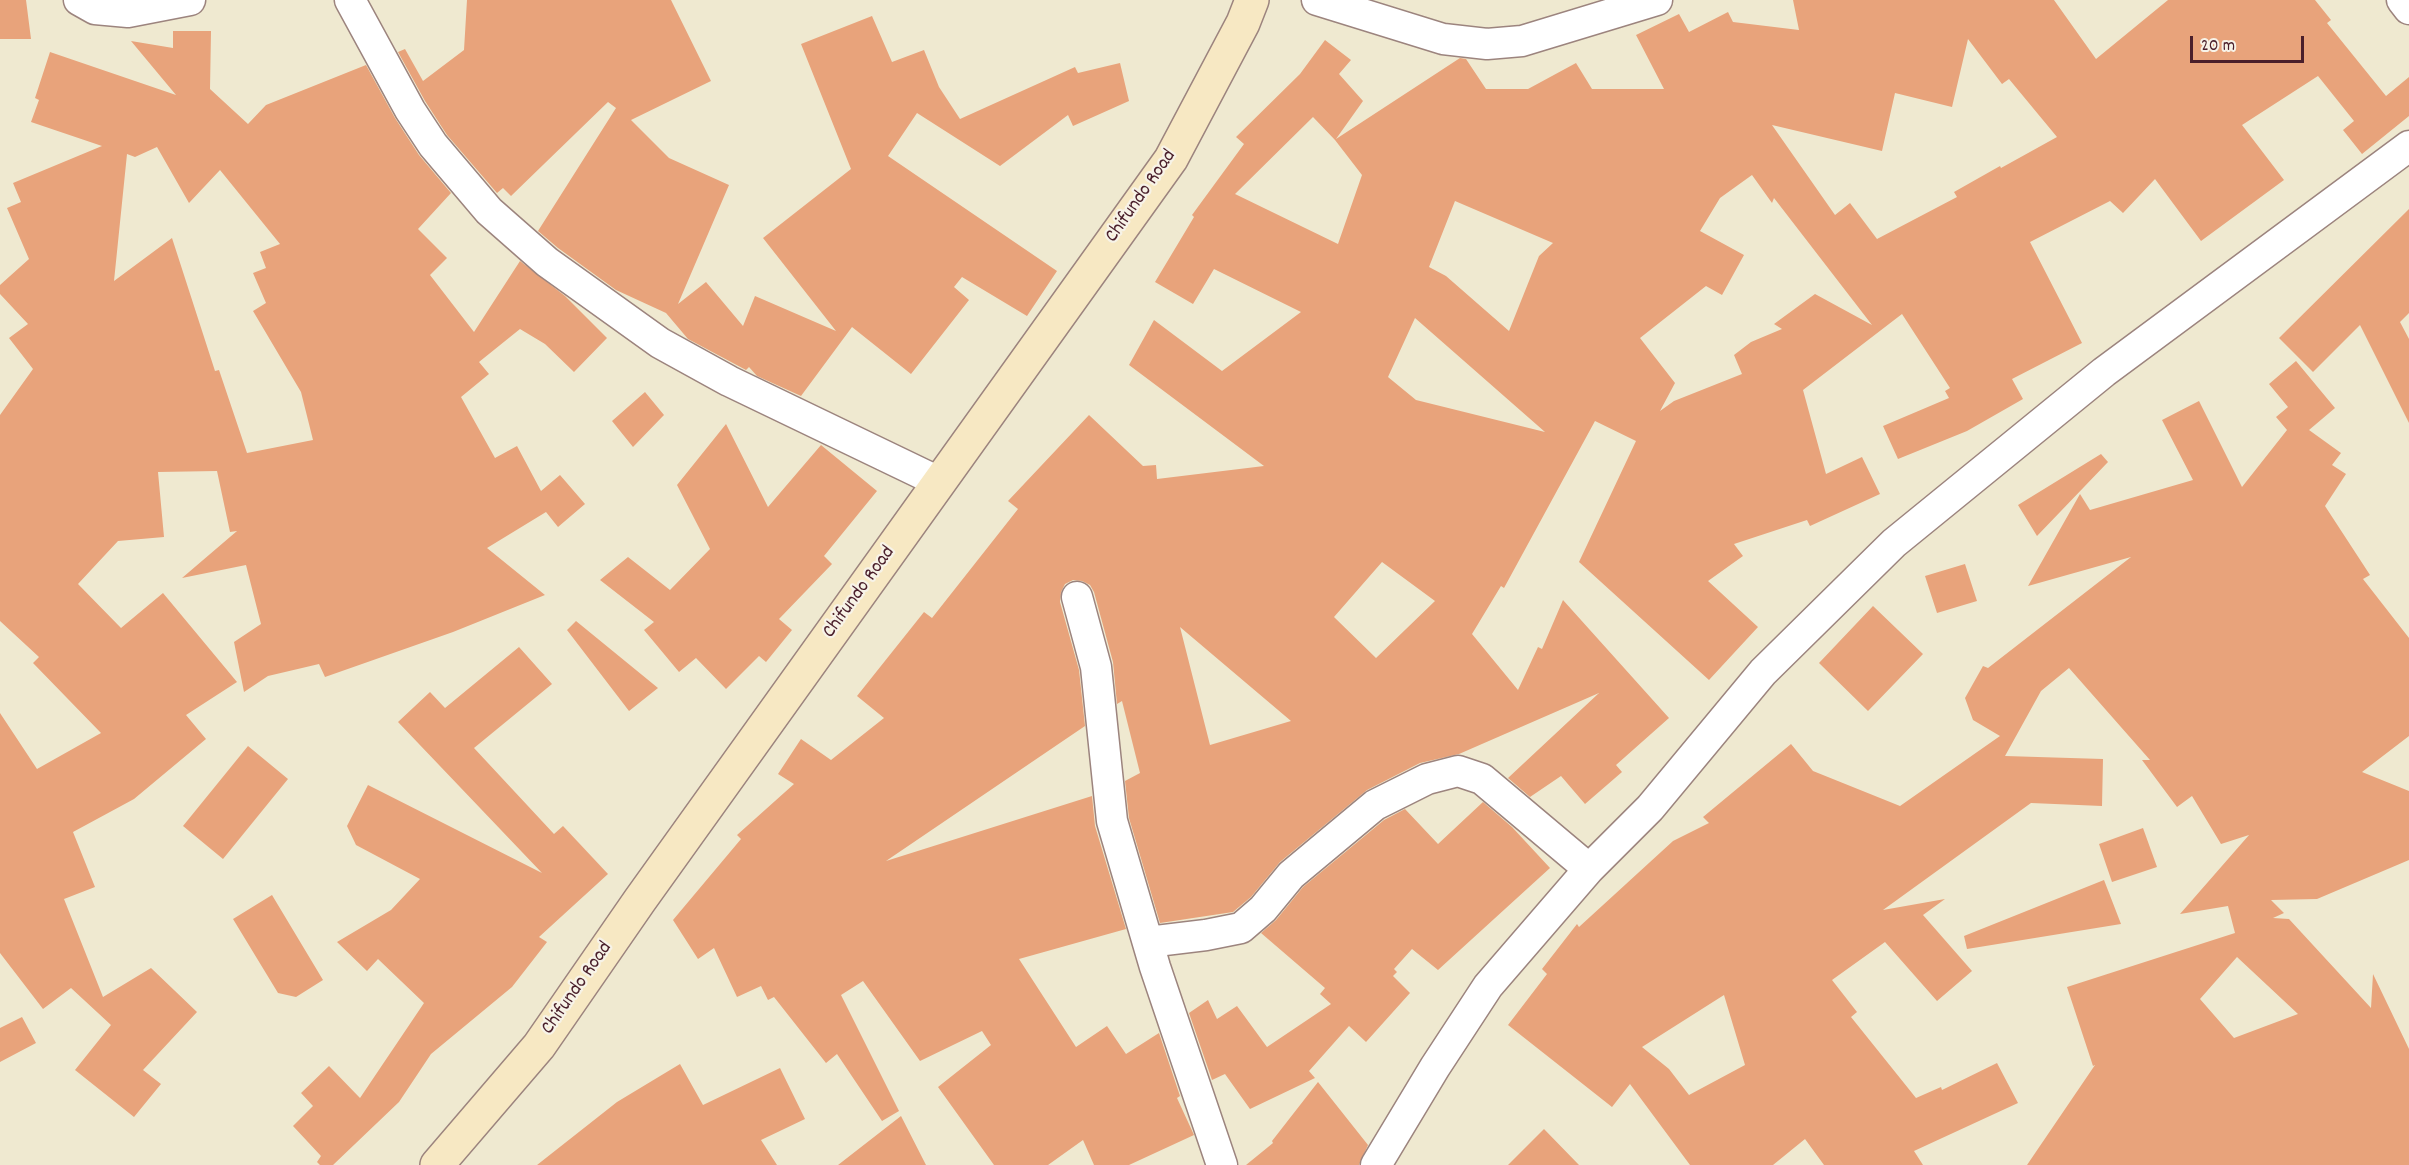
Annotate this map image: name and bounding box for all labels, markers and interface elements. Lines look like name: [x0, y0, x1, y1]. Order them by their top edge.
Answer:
scale bar: [2193, 24, 2307, 62]
text: 20 m: [2201, 34, 2235, 59]
street label: Chifundo Road: [1101, 146, 1183, 248]
street label: Chifundo Road: [819, 542, 901, 644]
street label: Chifundo Road: [537, 938, 619, 1040]

